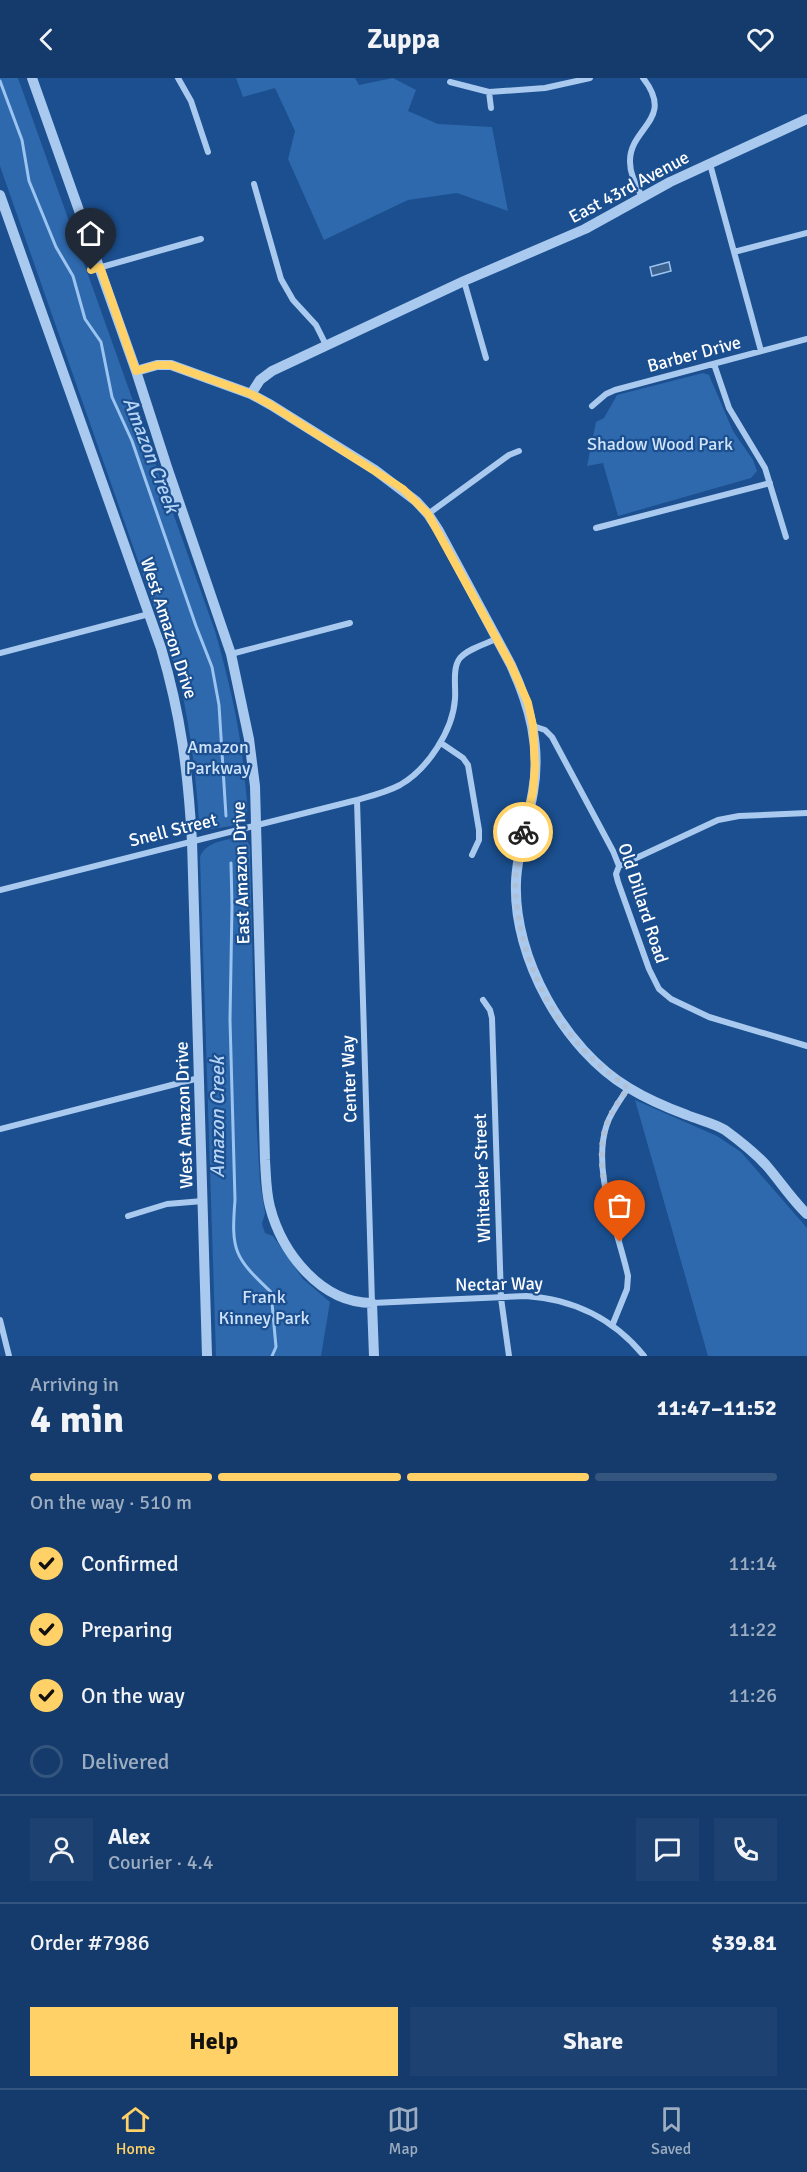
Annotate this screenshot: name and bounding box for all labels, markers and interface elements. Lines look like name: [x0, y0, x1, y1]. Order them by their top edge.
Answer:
icon: back: [30, 23, 63, 56]
text: Zuppa: [367, 23, 440, 56]
icon: heart: [744, 23, 777, 56]
street label: East 43rd Avenue: [565, 146, 693, 228]
pin: [65, 208, 116, 270]
icon: home: [74, 217, 107, 250]
street label: Barber Drive: [645, 331, 743, 377]
water label: Amazon Creek: [118, 394, 185, 518]
park label: Shadow Wood Park: [587, 433, 733, 455]
street label: West Amazon Drive: [136, 555, 202, 701]
park label: Amazon Parkway: [186, 736, 251, 779]
street label: East Amazon Drive: [228, 801, 254, 945]
courier: [493, 802, 553, 862]
street label: Snell Street: [127, 808, 219, 852]
icon: bike: [507, 816, 540, 849]
street label: Old Dillard Road: [613, 840, 673, 966]
street label: Center Way: [336, 1034, 362, 1123]
street label: West Amazon Drive: [170, 1041, 198, 1189]
water label: Amazon Creek: [205, 1054, 230, 1178]
street label: Whiteaker Street: [469, 1113, 495, 1243]
pin: [594, 1180, 645, 1242]
icon: bag: [603, 1189, 636, 1222]
street label: Nectar Way: [455, 1272, 544, 1296]
park label: Frank Kinney Park: [219, 1286, 310, 1329]
text: Arriving in: [30, 1372, 119, 1397]
text: 11:47–11:52: [657, 1394, 777, 1421]
text: 4 min: [30, 1395, 124, 1443]
text: On the way · 510 m: [30, 1490, 192, 1515]
icon: check: [30, 1547, 63, 1580]
text: Confirmed: [81, 1550, 179, 1577]
text: 11:14: [728, 1551, 777, 1576]
icon: check: [30, 1613, 63, 1646]
text: Preparing: [81, 1616, 173, 1643]
text: 11:22: [728, 1617, 777, 1642]
icon: check: [30, 1679, 63, 1712]
text: On the way: [81, 1682, 185, 1709]
text: 11:26: [728, 1683, 777, 1708]
text: Delivered: [81, 1748, 169, 1775]
button: person: [30, 1818, 93, 1881]
button: chat: [636, 1818, 699, 1881]
button: phone: [714, 1818, 777, 1881]
text: Alex: [108, 1823, 150, 1850]
text: Courier · 4.4: [108, 1850, 214, 1875]
text: Order #7986: [30, 1929, 150, 1956]
text: $39.81: [711, 1929, 777, 1956]
button: Help: [30, 2007, 398, 2076]
button: Share: [410, 2007, 777, 2076]
tab: Home: [116, 2103, 156, 2159]
tab: Map: [387, 2103, 420, 2159]
tab: Saved: [651, 2103, 691, 2159]

